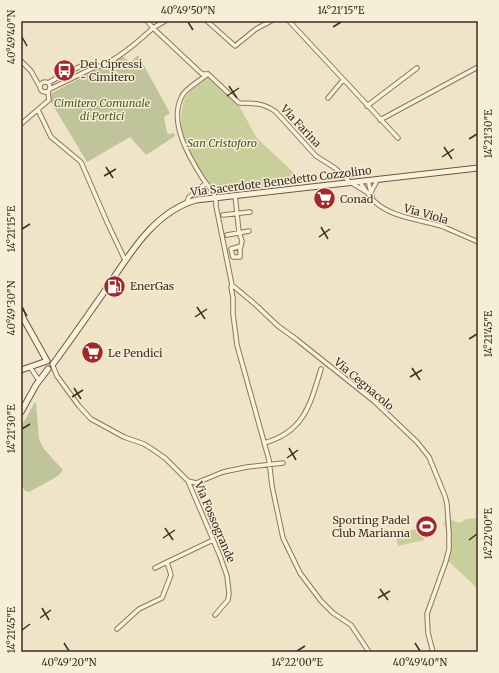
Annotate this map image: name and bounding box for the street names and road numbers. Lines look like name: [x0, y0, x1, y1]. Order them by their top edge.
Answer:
street label: Via Farina: [277, 101, 324, 150]
street label: Via Sacerdote Benedetto Cozzolino: [189, 163, 373, 199]
street label: Via Viola: [401, 201, 450, 227]
street label: Via Cegnacolo: [330, 354, 397, 413]
street label: Via Fossogrande: [191, 479, 238, 565]

